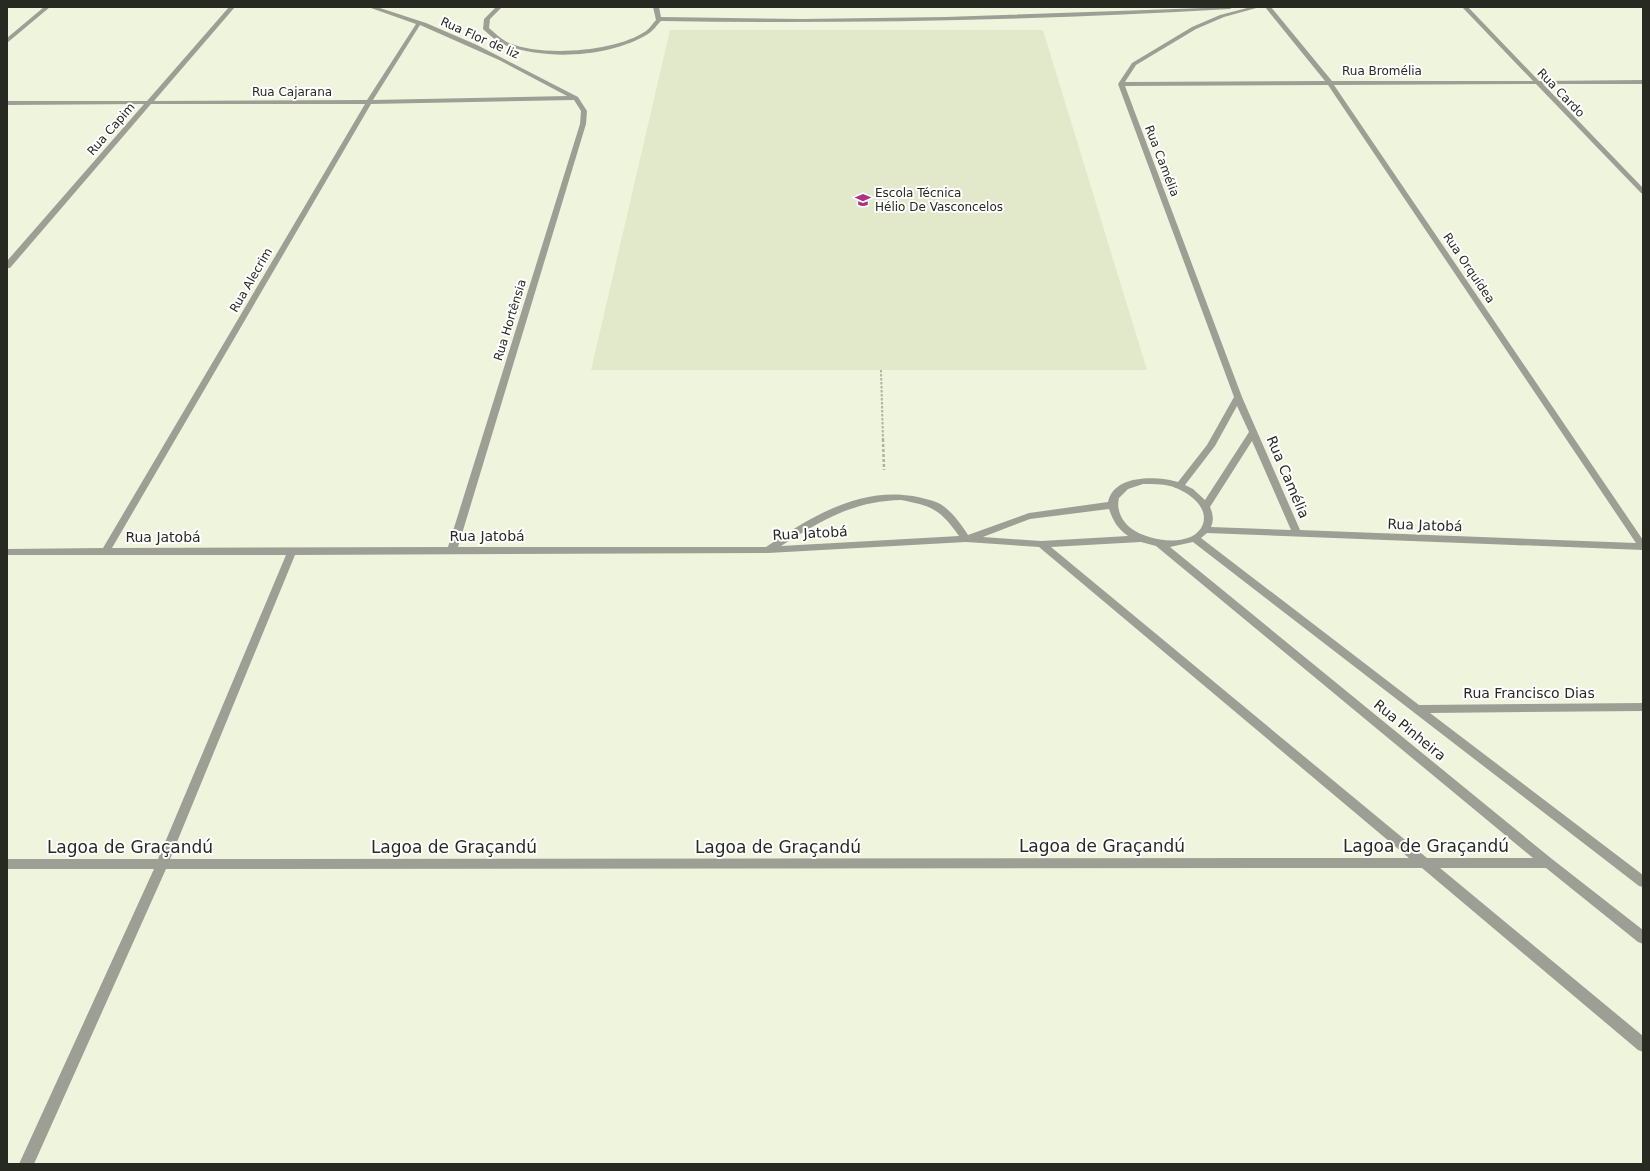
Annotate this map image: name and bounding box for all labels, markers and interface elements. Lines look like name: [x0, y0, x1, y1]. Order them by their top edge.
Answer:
street label: Rua Flor de liz: [438, 14, 522, 62]
street label: Rua Bromélia: [1342, 64, 1422, 78]
street label: Rua Cardo: [1534, 66, 1588, 120]
street label: Rua Cajarana: [252, 85, 332, 99]
street label: Rua Capim: [84, 100, 138, 158]
street label: Rua Camélia: [1142, 123, 1182, 199]
place label: Escola Técnica Hélio De Vasconcelos: [875, 186, 1003, 214]
school or university icon: Escola Técnica Hélio De Vasconcelos: [854, 191, 872, 209]
street label: Rua Orquídea: [1440, 230, 1498, 306]
street label: Rua Alecrim: [227, 245, 275, 315]
street label: Rua Hortênsia: [491, 278, 529, 362]
street label: Rua Camélia: [1263, 433, 1313, 521]
street label: Rua Jatobá: [1387, 516, 1463, 534]
street label: Rua Jatobá: [772, 523, 848, 543]
street label: Rua Jatobá: [449, 528, 525, 544]
street label: Rua Jatobá: [125, 529, 201, 545]
street label: Rua Francisco Dias: [1463, 685, 1595, 701]
street label: Rua Pinheira: [1371, 696, 1449, 764]
street label: Lagoa de Graçandú: [1019, 836, 1185, 856]
street label: Lagoa de Graçandú: [1343, 836, 1509, 856]
street label: Lagoa de Graçandú: [47, 837, 213, 857]
street label: Lagoa de Graçandú: [371, 837, 537, 857]
street label: Lagoa de Graçandú: [695, 837, 861, 857]

